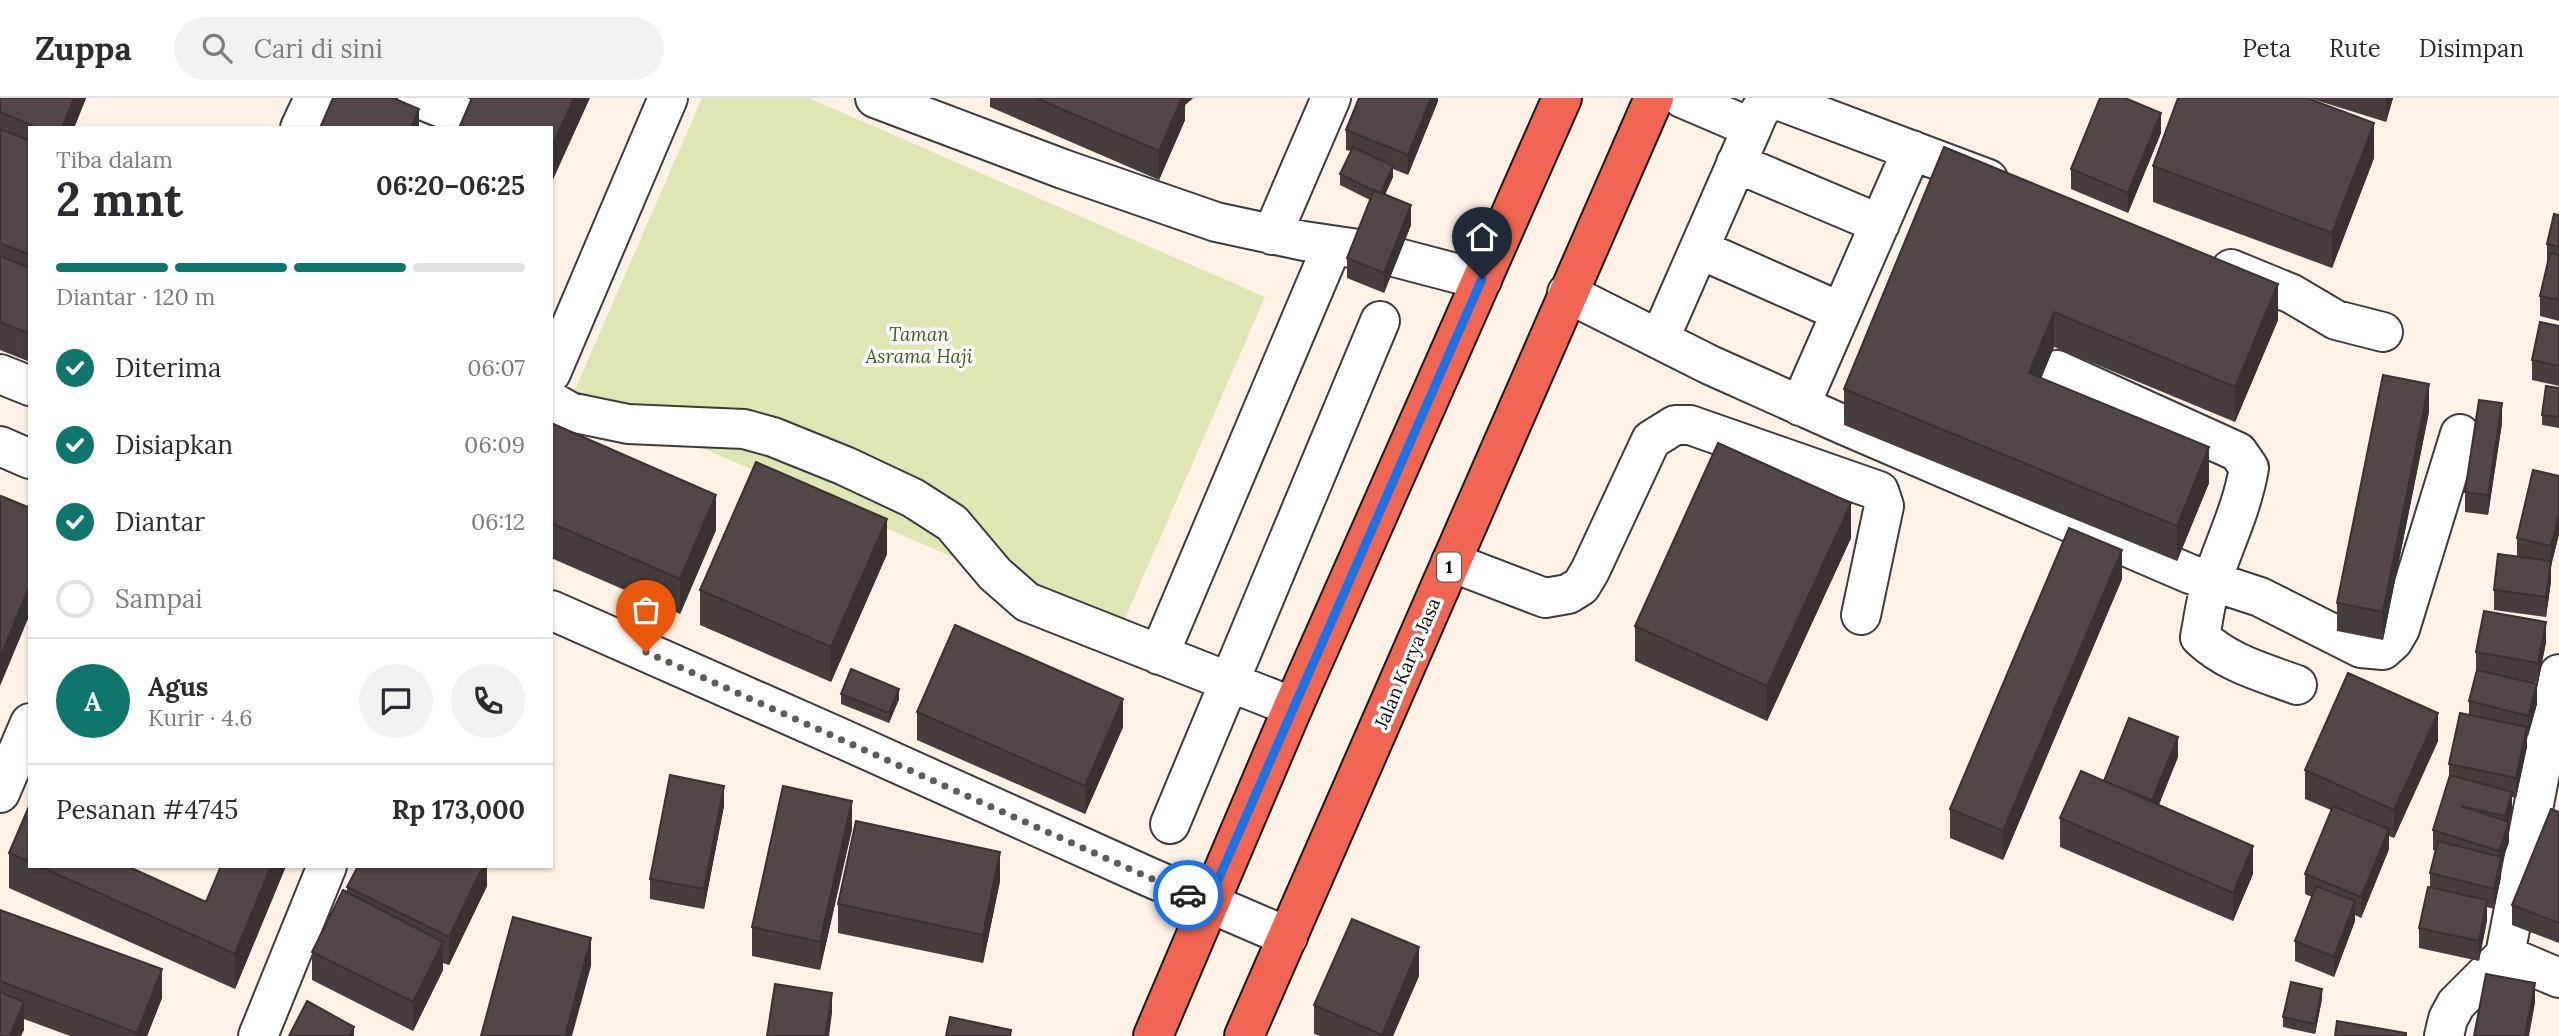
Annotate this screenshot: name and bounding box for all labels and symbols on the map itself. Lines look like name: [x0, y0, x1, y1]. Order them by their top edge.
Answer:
pin: [1452, 207, 1512, 279]
park label: Taman Asrama Haji: [864, 322, 973, 368]
road number: 1: [1437, 552, 1461, 582]
pin: [616, 580, 676, 652]
street label: Jalan Karya Jasa: [1368, 594, 1445, 733]
courier: [1153, 860, 1223, 930]

